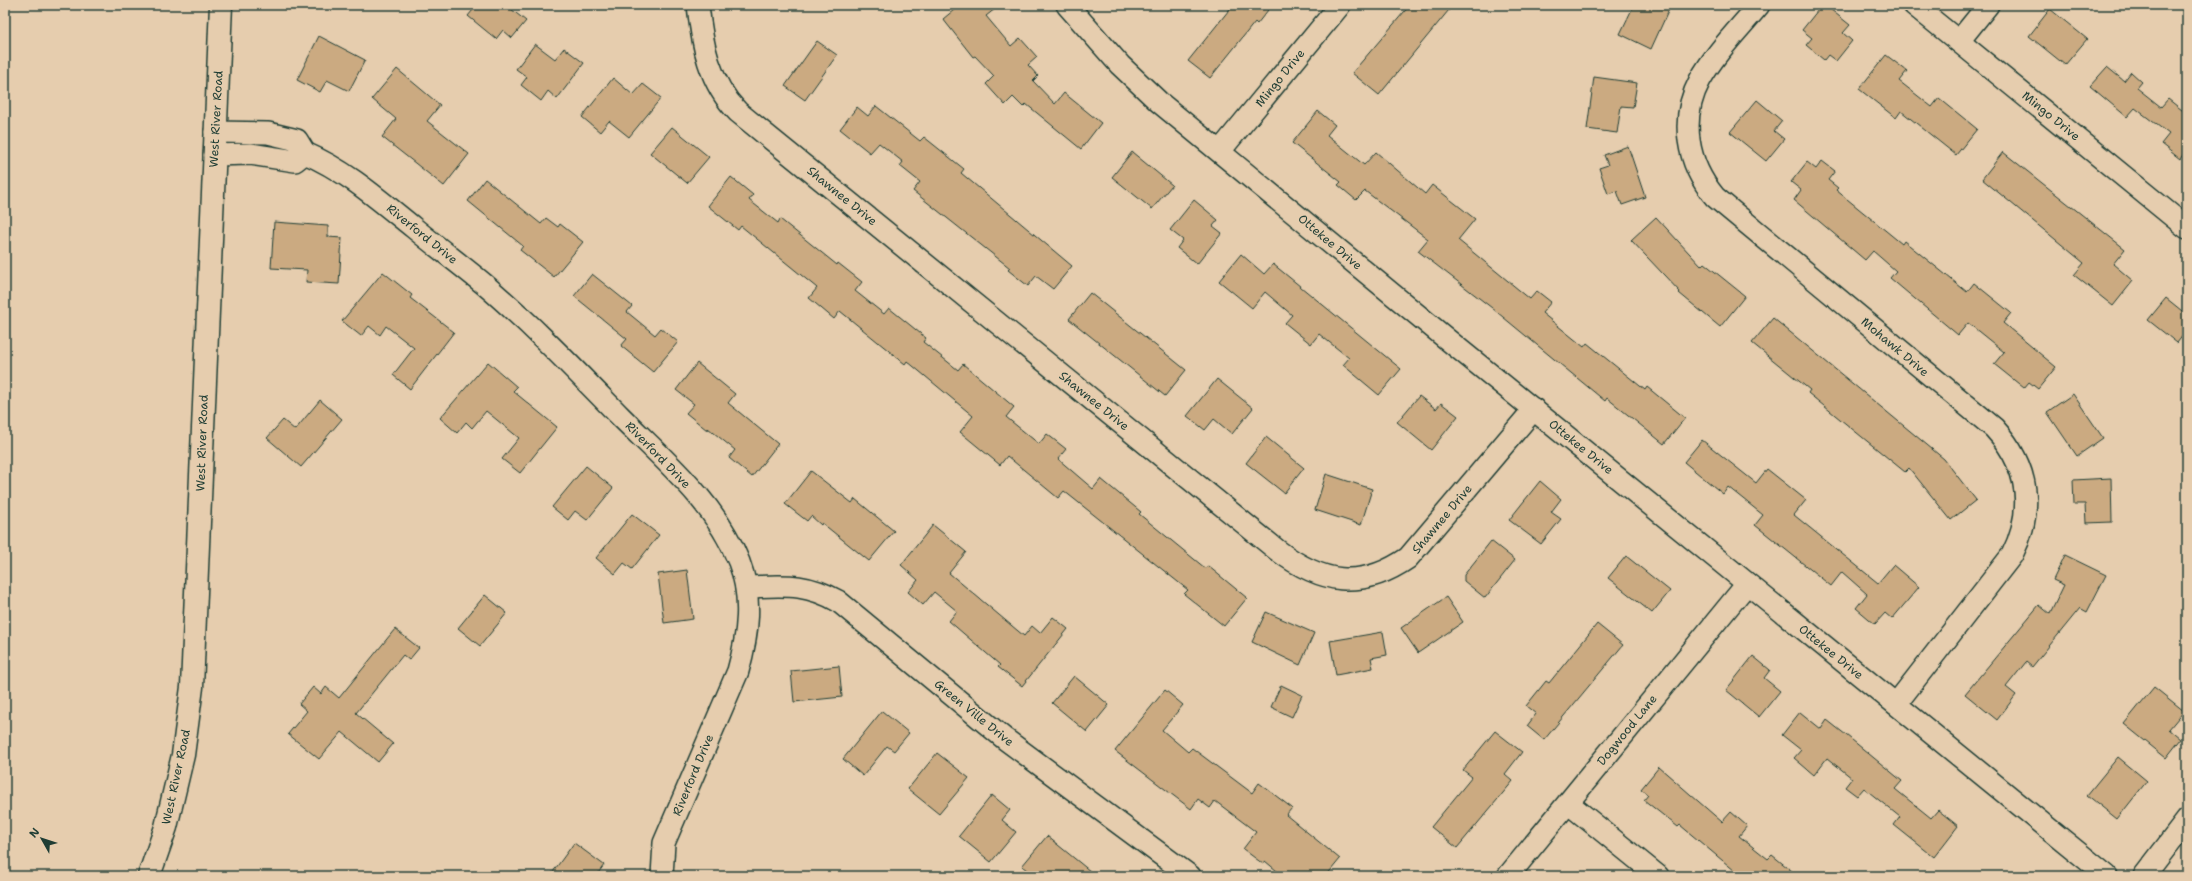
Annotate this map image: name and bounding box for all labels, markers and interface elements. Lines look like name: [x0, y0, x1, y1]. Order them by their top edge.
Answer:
street label: Mingo Drive: [1252, 46, 1308, 110]
street label: West River Road: [205, 70, 227, 168]
street label: Mingo Drive: [2019, 88, 2083, 144]
street label: Shawnee Drive: [804, 163, 881, 229]
street label: Riverford Drive: [383, 200, 461, 268]
street label: Ottekee Drive: [1295, 211, 1365, 274]
street label: Mohawk Drive: [1858, 314, 1932, 380]
street label: Shawnee Drive: [1056, 368, 1133, 434]
street label: West River Road: [192, 394, 212, 492]
street label: Ottekee Drive: [1545, 416, 1617, 478]
street label: Riverford Drive: [622, 418, 694, 492]
street label: Shawnee Drive: [1408, 481, 1476, 557]
street label: Ottekee Drive: [1795, 621, 1867, 683]
street label: Green Ville Drive: [931, 676, 1017, 750]
street label: Dogwood Lane: [1593, 691, 1661, 769]
street label: West River Road: [158, 728, 194, 826]
street label: Riverford Drive: [669, 732, 717, 818]
north arrow: [22, 819, 62, 859]
text: N: [26, 825, 43, 841]

